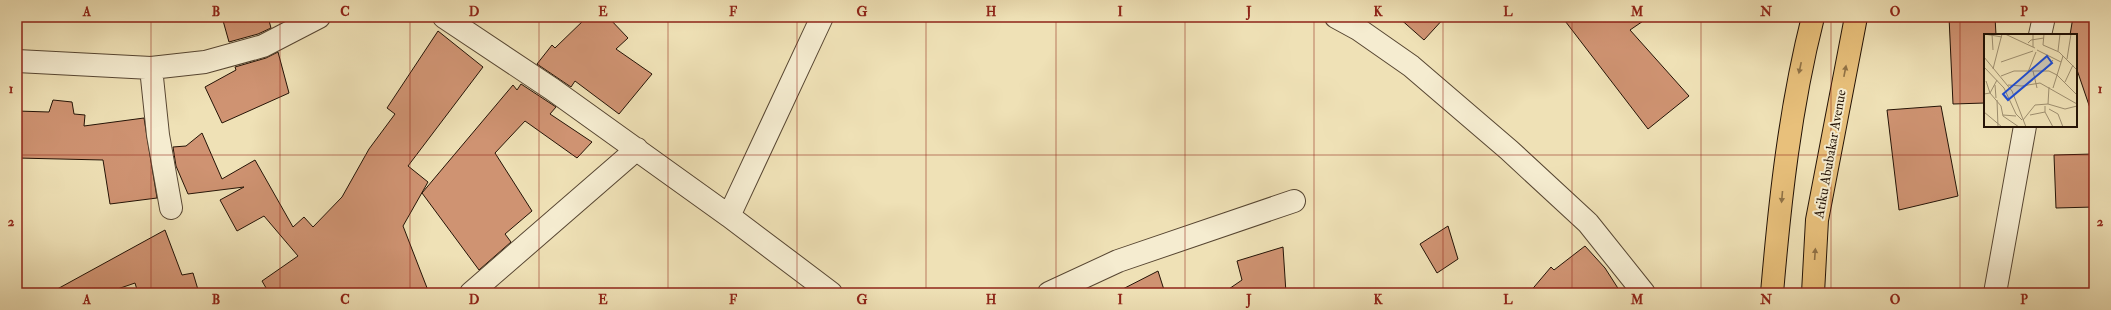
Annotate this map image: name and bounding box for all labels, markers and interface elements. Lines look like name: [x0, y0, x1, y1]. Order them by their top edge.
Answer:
text: A: [82, 4, 92, 20]
text: B: [212, 4, 220, 20]
text: C: [340, 4, 350, 20]
text: D: [469, 4, 480, 20]
text: E: [598, 4, 608, 20]
text: F: [729, 4, 738, 20]
text: G: [857, 4, 868, 20]
text: H: [986, 4, 997, 20]
text: I: [1117, 4, 1123, 20]
text: J: [1245, 4, 1252, 21]
text: K: [1373, 4, 1383, 20]
text: L: [1503, 4, 1513, 20]
text: M: [1630, 4, 1644, 20]
text: N: [1759, 4, 1772, 20]
text: O: [1890, 4, 1901, 20]
text: P: [2020, 4, 2028, 20]
inset map: [1984, 34, 2077, 127]
one-way arrow: [1797, 62, 1803, 75]
one-way arrow: [1842, 65, 1848, 77]
text: 1: [9, 81, 14, 97]
text: 1: [2098, 81, 2103, 97]
street label: Atiku Abubakar Avenue: [1810, 88, 1850, 221]
one-way arrow: [1779, 191, 1785, 203]
text: 2: [8, 214, 15, 230]
text: 2: [2097, 214, 2104, 230]
one-way arrow: [1812, 247, 1818, 260]
text: A: [82, 292, 92, 308]
text: B: [212, 292, 220, 308]
text: C: [340, 292, 350, 308]
text: D: [469, 292, 480, 308]
text: E: [598, 292, 608, 308]
text: F: [729, 292, 738, 308]
text: G: [857, 292, 868, 308]
text: H: [986, 292, 997, 308]
text: I: [1117, 292, 1123, 308]
text: J: [1245, 292, 1252, 309]
text: K: [1373, 292, 1383, 308]
text: L: [1503, 292, 1513, 308]
text: M: [1630, 292, 1644, 308]
text: N: [1759, 292, 1772, 308]
text: O: [1890, 292, 1901, 308]
text: P: [2020, 292, 2028, 308]

